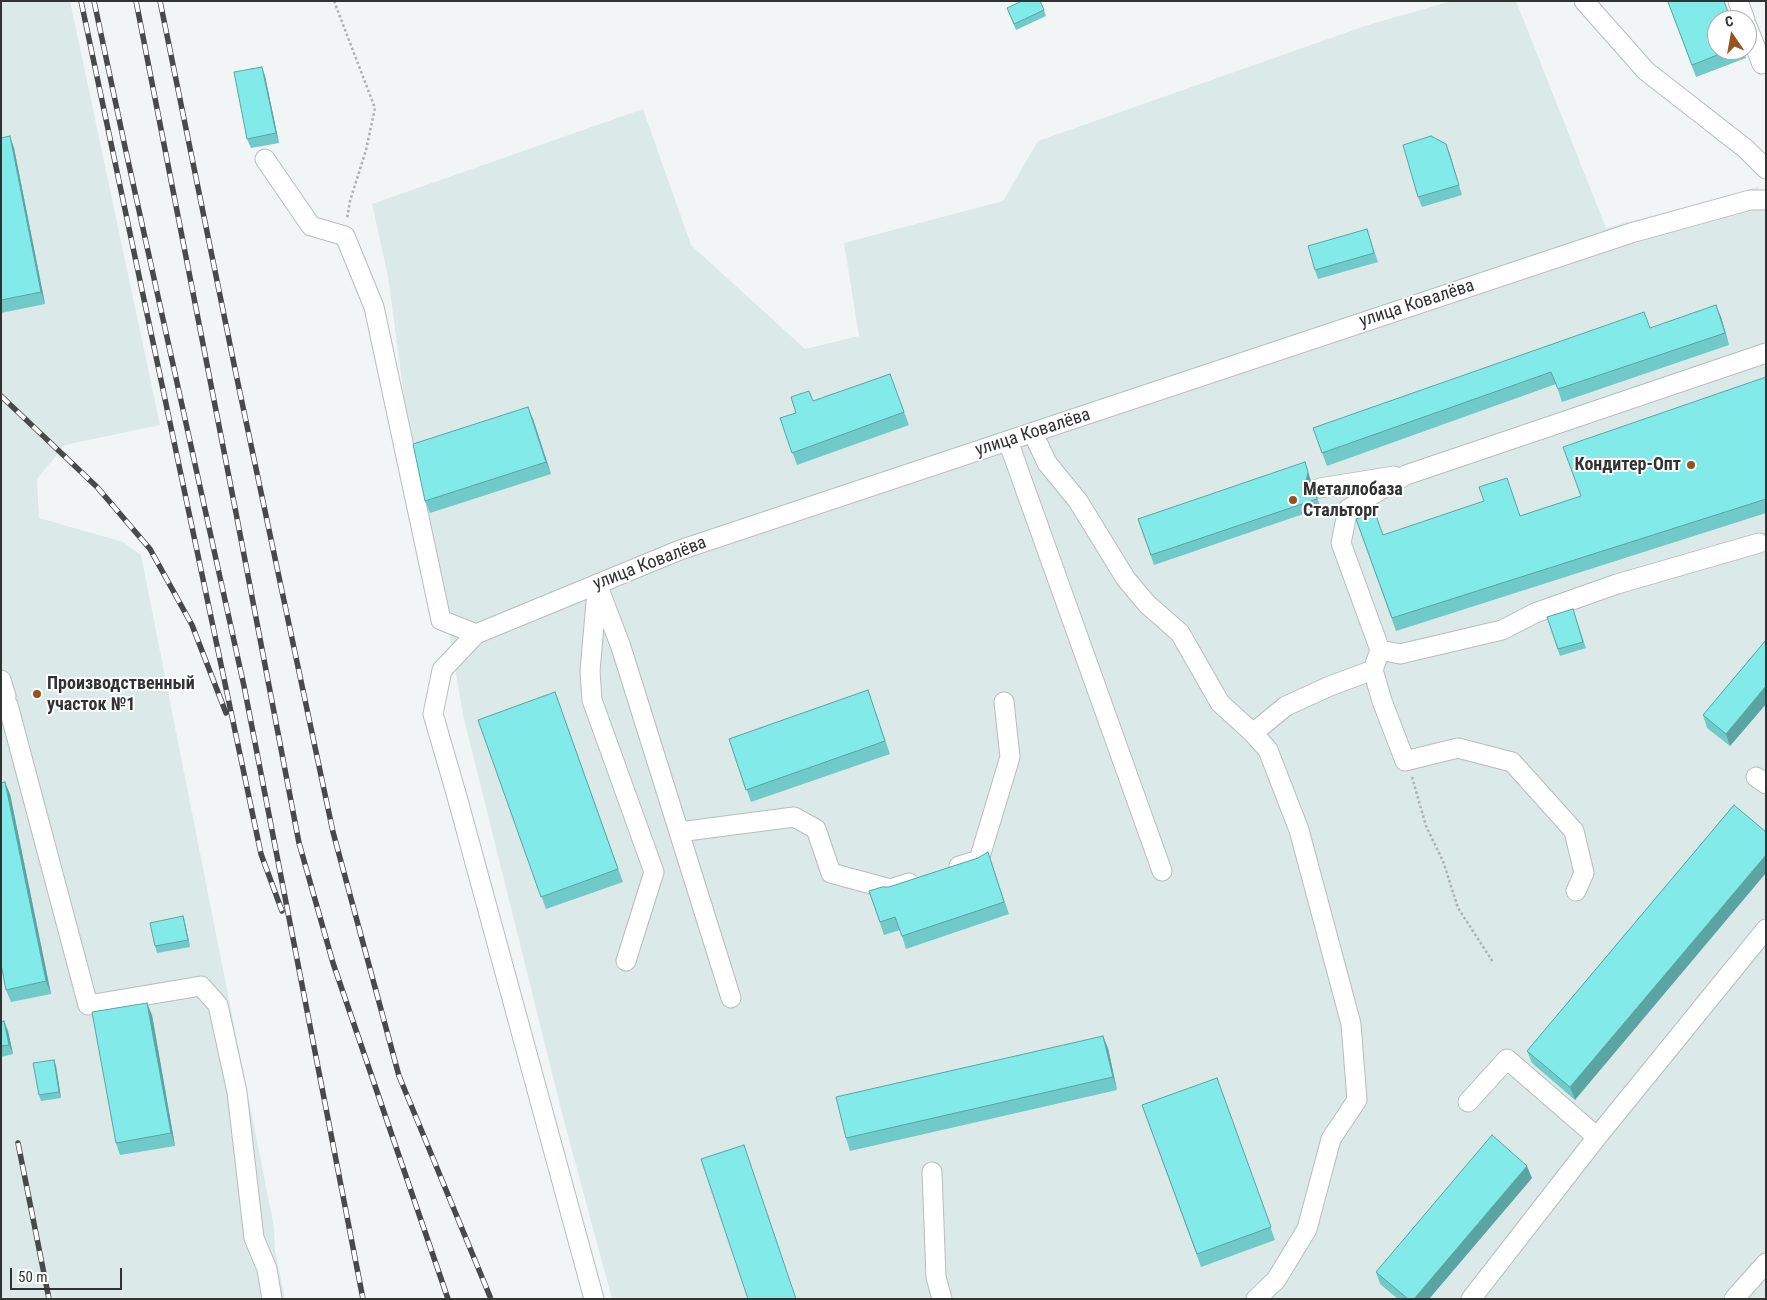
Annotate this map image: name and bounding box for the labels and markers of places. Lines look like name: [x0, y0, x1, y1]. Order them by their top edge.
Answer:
place label: Кондитер-Опт: [1574, 454, 1681, 476]
marker: Кондитер-Опт: [1685, 459, 1697, 471]
place label: Металлобаза Стальторг: [1303, 479, 1403, 522]
marker: Металлобаза Стальторг: [1287, 494, 1299, 506]
place label: Производственный участок №1: [47, 673, 195, 716]
marker: Производственный участок №1: [31, 688, 43, 700]

